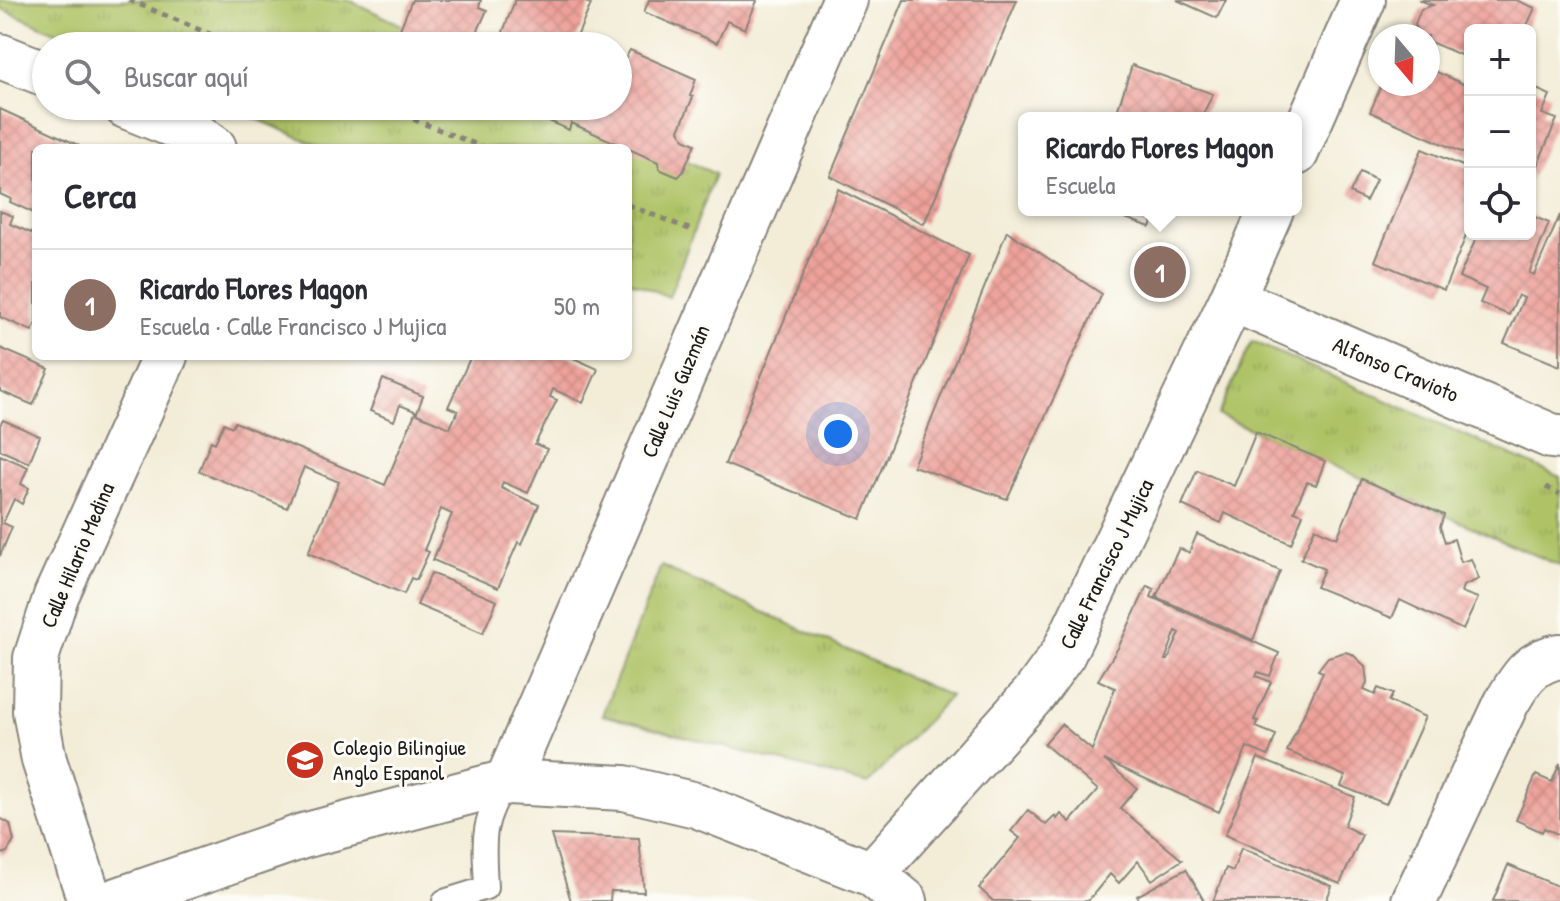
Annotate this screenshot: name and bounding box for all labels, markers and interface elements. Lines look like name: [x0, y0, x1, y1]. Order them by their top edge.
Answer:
north arrow: [1368, 24, 1440, 96]
map controls: [1464, 24, 1536, 240]
button: +: [1464, 24, 1536, 96]
search box: [32, 32, 632, 120]
icon: search: [60, 54, 104, 98]
text: Buscar aquí: [124, 56, 249, 96]
button: −: [1464, 96, 1536, 168]
popup: [1018, 112, 1302, 216]
text: Ricardo Flores Magon: [1046, 127, 1274, 167]
text: Escuela: [1046, 167, 1116, 202]
button: locate: [1464, 168, 1536, 240]
text: Cerca: [64, 173, 136, 219]
pin: 1: [1134, 242, 1186, 302]
text: Ricardo Flores Magon: [140, 268, 368, 308]
text: 1: [85, 288, 95, 323]
text: 50 m: [554, 288, 600, 323]
text: Escuela · Calle Francisco J Mujica: [140, 308, 446, 343]
street label: Calle Luis Guzmán: [634, 320, 716, 462]
street label: Alfonso Cravioto: [1329, 329, 1464, 409]
your location: [818, 414, 858, 454]
street label: Calle Francisco J Mujica: [1052, 473, 1160, 654]
street label: Calle Hilario Medina: [33, 477, 121, 632]
place label: Colegio Bilingiue Anglo Espanol: [333, 732, 466, 787]
school or university icon: Colegio Bilingiue Anglo Espanol: [284, 739, 326, 781]

